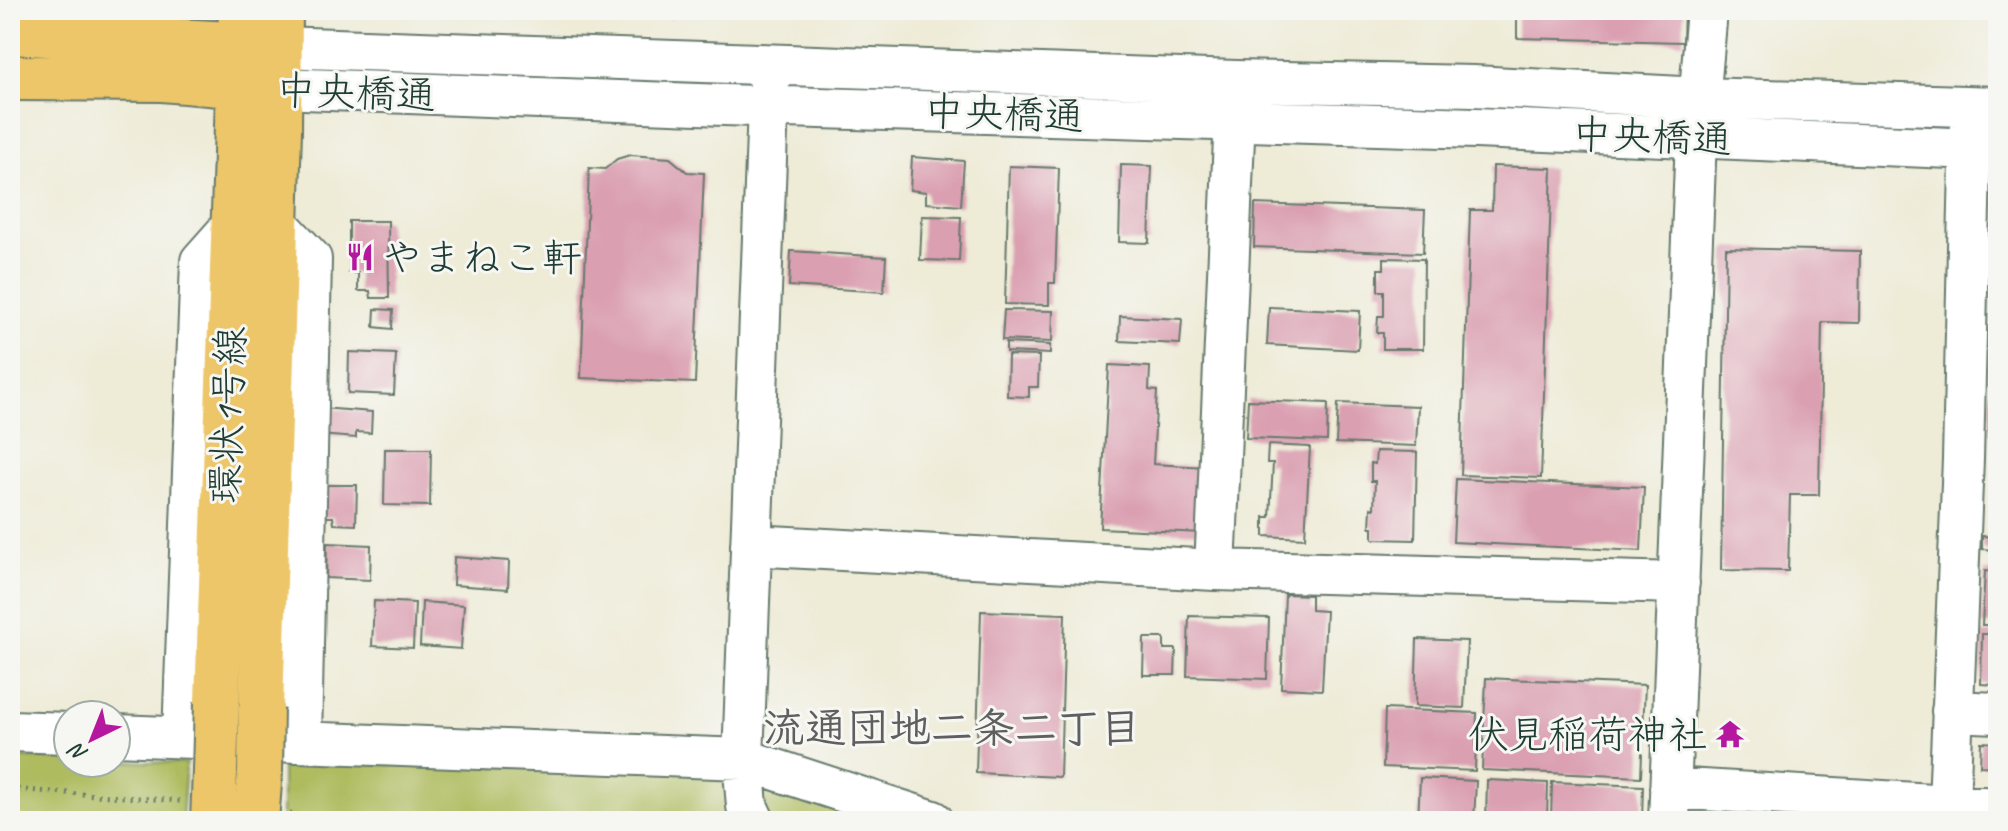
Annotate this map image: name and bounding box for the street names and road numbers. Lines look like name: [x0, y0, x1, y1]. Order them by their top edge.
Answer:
street label: 中央橋通: [275, 65, 437, 121]
street label: 中央橋通: [923, 86, 1085, 142]
street label: 中央橋通: [1571, 109, 1733, 165]
street label: 環状1号線: [200, 325, 256, 505]

